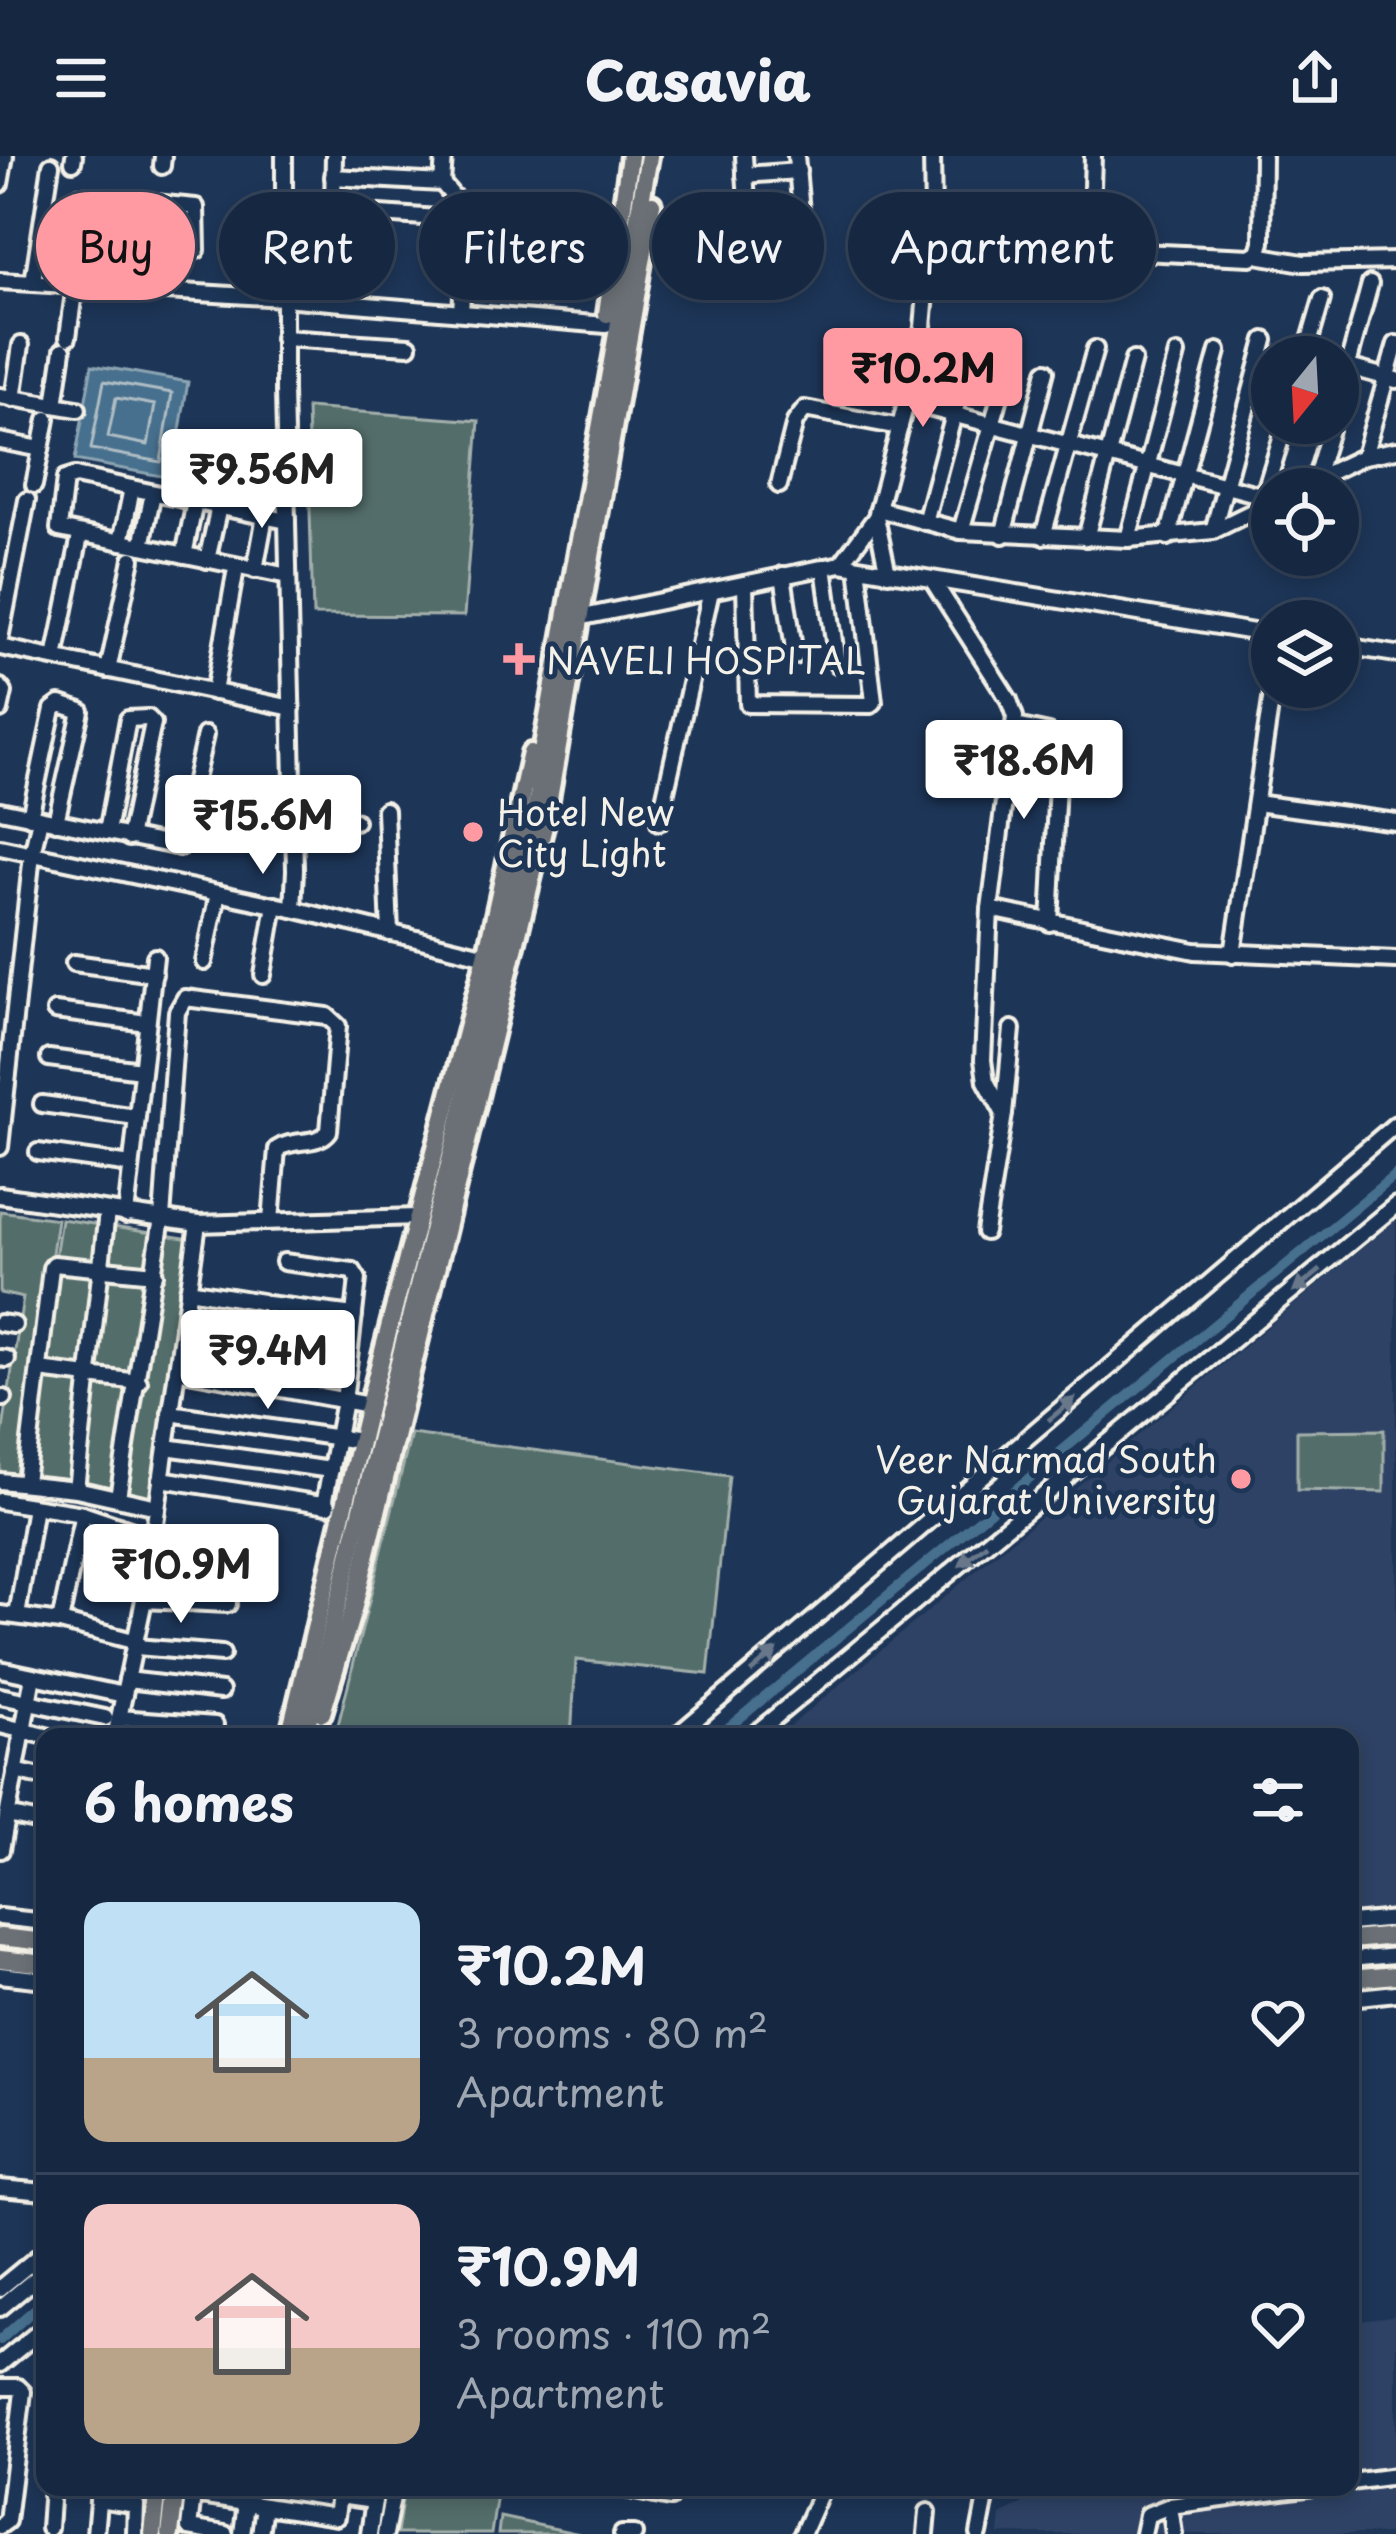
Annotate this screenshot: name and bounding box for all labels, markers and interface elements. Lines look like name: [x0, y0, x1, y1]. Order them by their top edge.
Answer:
text: Casavia: [585, 38, 811, 119]
icon: menu: [48, 45, 114, 111]
icon: share: [1282, 45, 1348, 111]
chip: Buy: [36, 192, 195, 300]
chip: Rent: [219, 192, 395, 300]
chip: Filters: [419, 192, 628, 300]
chip: New: [652, 192, 824, 300]
chip: Apartment: [848, 192, 1156, 300]
pin: ₹10.2M: [825, 328, 1021, 430]
north arrow: [1251, 336, 1359, 444]
map controls: [1251, 336, 1359, 708]
text: ₹10.2M: [850, 337, 996, 396]
pin: ₹9.56M: [164, 429, 360, 531]
text: ₹9.56M: [188, 438, 336, 497]
button: locate: [1251, 468, 1359, 576]
button: layers: [1251, 600, 1359, 708]
place label: NAVELI HOSPITAL: [546, 632, 866, 686]
marker: NAVELI HOSPITAL: [503, 643, 535, 675]
pin: ₹18.6M: [926, 720, 1122, 822]
text: ₹18.6M: [953, 729, 1095, 788]
pin: ₹15.6M: [165, 775, 361, 877]
text: ₹15.6M: [192, 784, 334, 843]
place label: Hotel New City Light: [497, 784, 674, 879]
marker: Hotel New City Light: [460, 819, 486, 845]
one-way arrow: [1292, 1268, 1323, 1293]
pin: ₹9.4M: [184, 1310, 352, 1412]
text: ₹9.4M: [208, 1319, 328, 1378]
one-way arrow: [1047, 1396, 1077, 1423]
place label: Veer Narmad South Gujarat University: [875, 1431, 1217, 1526]
marker: Veer Narmad South Gujarat University: [1228, 1466, 1254, 1492]
pin: ₹10.9M: [83, 1524, 279, 1626]
text: ₹10.9M: [111, 1533, 252, 1592]
one-way arrow: [957, 1542, 988, 1567]
one-way arrow: [749, 1648, 779, 1675]
text: 6 homes: [84, 1762, 294, 1839]
icon: filters: [1245, 1767, 1311, 1833]
text: ₹10.2M: [456, 1925, 646, 2002]
icon: home: [180, 1950, 324, 2094]
icon: heart: [1245, 1989, 1311, 2055]
text: 3 rooms · 80 m²: [456, 2002, 768, 2061]
text: Apartment: [456, 2061, 664, 2120]
text: ₹10.9M: [456, 2226, 640, 2303]
icon: home: [180, 2252, 324, 2396]
icon: heart: [1245, 2291, 1311, 2357]
text: 3 rooms · 110 m²: [456, 2303, 771, 2362]
text: Apartment: [456, 2362, 664, 2421]

